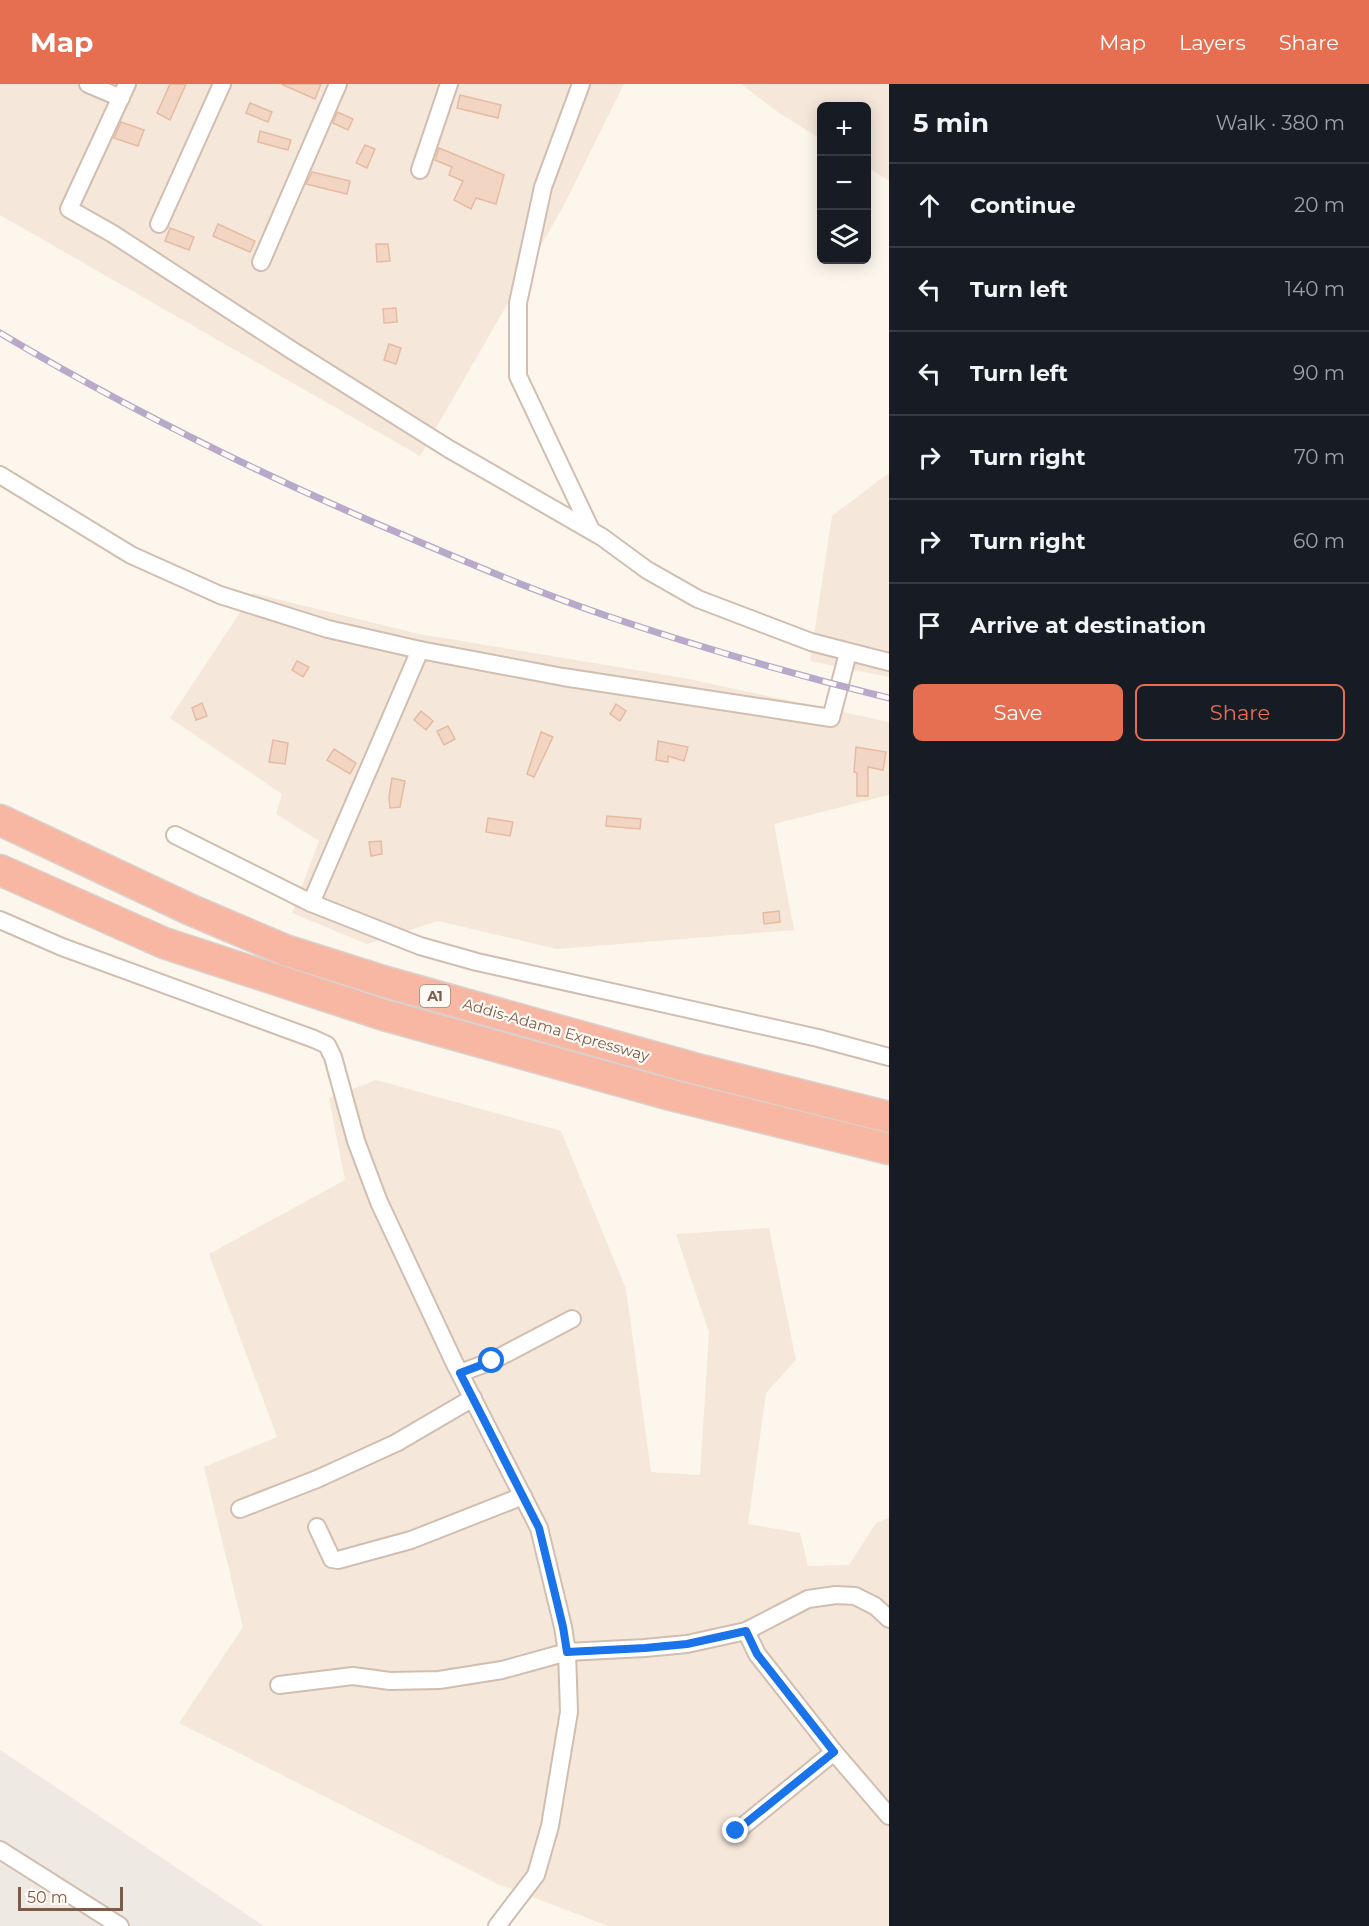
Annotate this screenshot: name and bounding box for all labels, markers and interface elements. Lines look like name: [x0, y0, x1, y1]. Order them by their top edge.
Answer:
text: Map: [30, 25, 93, 59]
text: Map: [1099, 30, 1146, 55]
text: Layers: [1179, 30, 1246, 55]
text: Share: [1279, 30, 1339, 55]
map controls: [817, 102, 871, 264]
button: +: [817, 102, 871, 156]
text: 5 min: [913, 107, 989, 139]
text: Walk · 380 m: [1215, 111, 1345, 135]
button: −: [817, 156, 871, 210]
icon: ahead: [913, 189, 946, 222]
text: Continue: [970, 192, 1076, 219]
text: 20 m: [1294, 193, 1345, 217]
button: layers: [817, 210, 871, 264]
icon: left: [913, 273, 946, 306]
text: Turn left: [970, 276, 1068, 303]
text: 140 m: [1285, 277, 1345, 301]
icon: left: [913, 357, 946, 390]
text: Turn left: [970, 360, 1068, 387]
text: 90 m: [1293, 361, 1345, 385]
icon: right: [913, 441, 946, 474]
text: Turn right: [970, 444, 1085, 471]
text: 70 m: [1294, 445, 1345, 469]
icon: right: [913, 525, 946, 558]
text: Turn right: [970, 528, 1085, 555]
text: 60 m: [1293, 529, 1345, 553]
icon: arrive: [913, 609, 946, 642]
text: Arrive at destination: [970, 612, 1206, 639]
button: Save: [913, 684, 1123, 741]
button: Share: [1135, 684, 1345, 741]
road number: A1: [420, 985, 450, 1007]
street label: Addis-Adama Expressway: [461, 994, 652, 1066]
route start: [478, 1347, 504, 1373]
route end: [722, 1817, 748, 1843]
scale bar: [18, 1884, 123, 1912]
text: 50 m: [27, 1888, 68, 1907]

